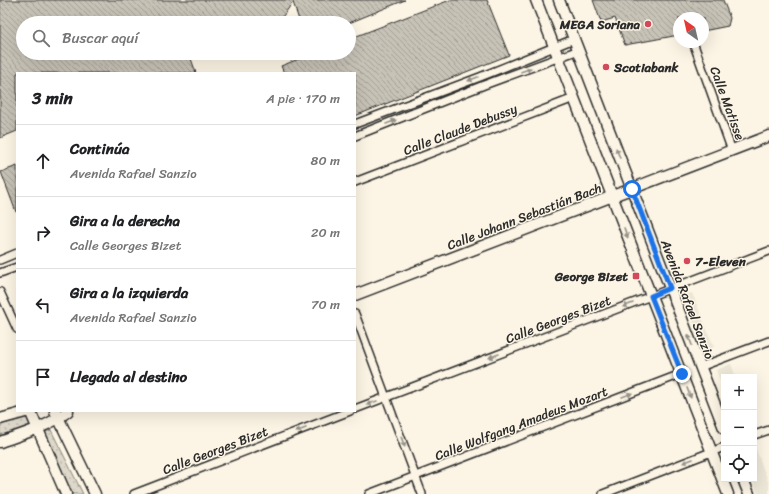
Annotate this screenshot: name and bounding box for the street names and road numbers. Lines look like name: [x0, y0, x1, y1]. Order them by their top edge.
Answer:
street label: Calle Matisse: [704, 63, 752, 144]
street label: Calle Claude Debussy: [400, 97, 521, 162]
street label: Calle Johann Sebastián Bach: [444, 176, 605, 257]
street label: Avenida Rafael Sanzio: [654, 235, 721, 363]
street label: Calle Georges Bizet: [502, 289, 615, 350]
street label: Calle Wolfgang Amadeus Mozart: [431, 380, 611, 467]
street label: Calle Georges Bizet: [159, 420, 272, 481]

